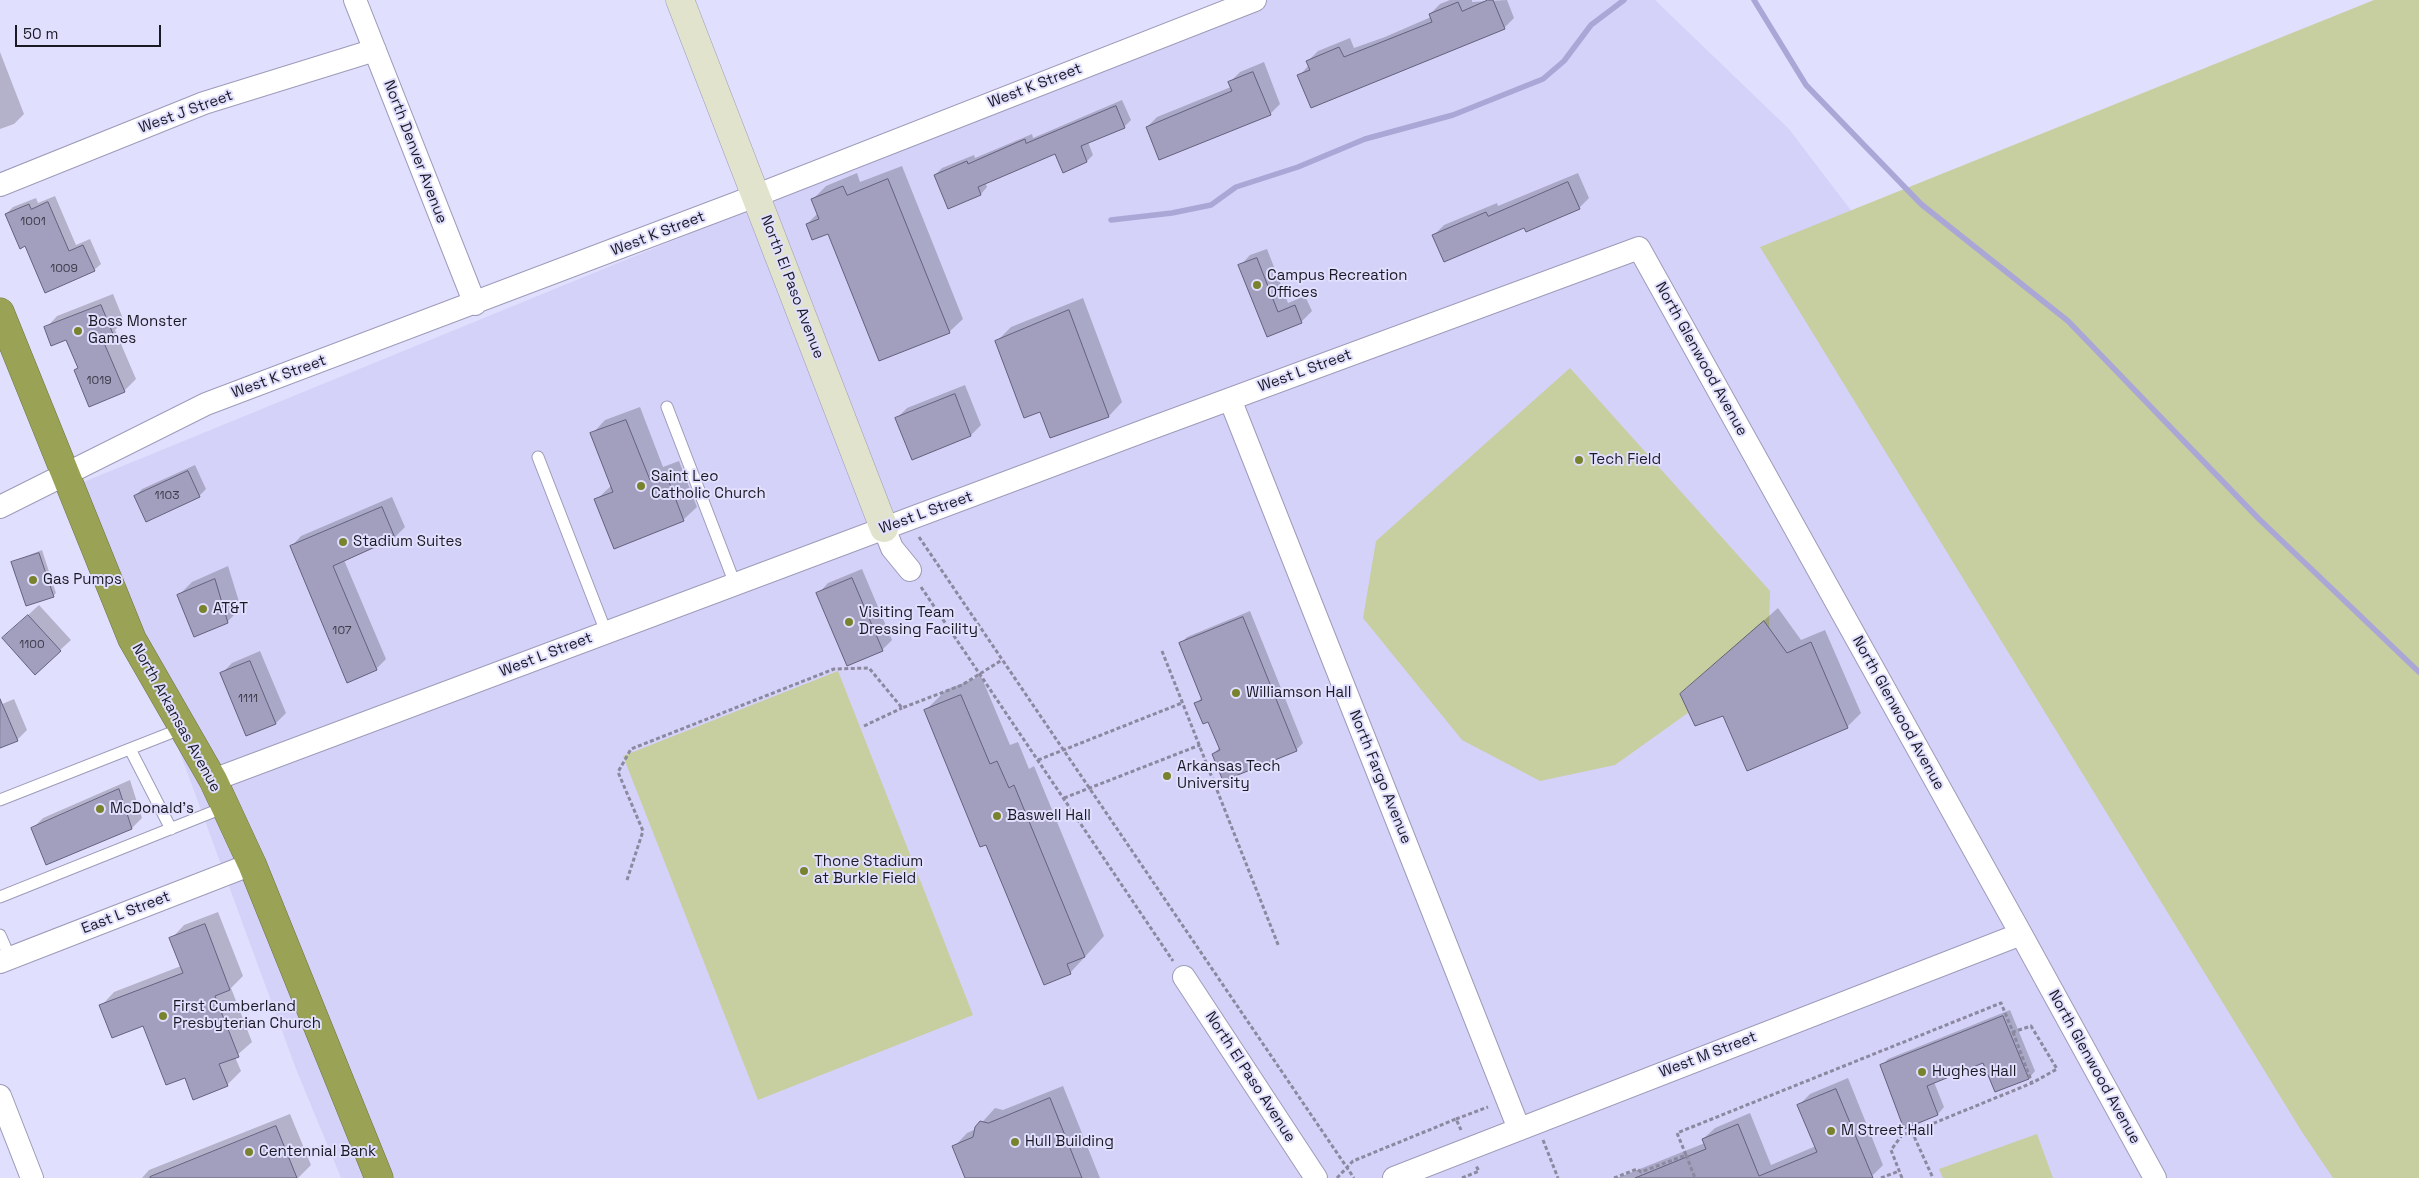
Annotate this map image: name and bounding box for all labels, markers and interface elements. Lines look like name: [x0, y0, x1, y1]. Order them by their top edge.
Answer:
scale bar: [18, 15, 164, 47]
text: 50 m: [23, 24, 58, 43]
street label: West K Street: [985, 60, 1085, 112]
street label: North Denver Avenue: [379, 78, 451, 226]
street label: West J Street: [136, 87, 236, 137]
street label: West K Street: [608, 208, 708, 260]
street label: North El Paso Avenue: [756, 213, 828, 361]
house number: 1001: [20, 215, 46, 229]
house number: 1009: [50, 262, 78, 276]
place label: Campus Recreation Offices: [1267, 267, 1408, 302]
marker: Campus Recreation Offices: [1251, 279, 1263, 291]
street label: North Glenwood Avenue: [1651, 279, 1751, 439]
place label: Boss Monster Games: [88, 313, 187, 348]
marker: Boss Monster Games: [72, 325, 84, 337]
street label: West L Street: [1256, 346, 1354, 396]
street label: West K Street: [229, 352, 329, 402]
house number: 1019: [86, 374, 112, 388]
place label: Tech Field: [1589, 451, 1661, 469]
marker: Tech Field: [1573, 454, 1585, 466]
place label: Saint Leo Catholic Church: [651, 468, 766, 503]
marker: Saint Leo Catholic Church: [635, 480, 647, 492]
street label: West L Street: [877, 488, 975, 538]
house number: 1103: [155, 489, 179, 503]
place label: Stadium Suites: [353, 533, 462, 551]
marker: Stadium Suites: [337, 536, 349, 548]
place label: Gas Pumps: [43, 571, 122, 589]
marker: Gas Pumps: [27, 574, 39, 586]
place label: AT&T: [213, 600, 248, 618]
marker: AT&T: [197, 603, 209, 615]
place label: Visiting Team Dressing Facility: [859, 604, 978, 639]
marker: Visiting Team Dressing Facility: [843, 616, 855, 628]
house number: 107: [332, 624, 352, 638]
street label: West L Street: [497, 629, 595, 681]
street label: North Glenwood Avenue: [1848, 633, 1948, 793]
house number: 1100: [19, 638, 45, 652]
street label: North Arkansas Avenue: [128, 641, 224, 795]
place label: Williamson Hall: [1246, 684, 1351, 702]
marker: Williamson Hall: [1230, 687, 1242, 699]
house number: 1111: [238, 692, 258, 706]
street label: North Fargo Avenue: [1345, 708, 1415, 846]
place label: Arkansas Tech University: [1177, 758, 1280, 793]
marker: Arkansas Tech University: [1161, 770, 1173, 782]
place label: McDonald's: [110, 800, 194, 818]
marker: McDonald's: [94, 803, 106, 815]
place label: Baswell Hall: [1007, 807, 1091, 825]
marker: Baswell Hall: [991, 810, 1003, 822]
place label: Thone Stadium at Burkle Field: [814, 853, 923, 888]
marker: Thone Stadium at Burkle Field: [798, 865, 810, 877]
street label: East L Street: [79, 888, 173, 938]
street label: North Glenwood Avenue: [2044, 987, 2144, 1147]
place label: First Cumberland Presbyterian Church: [173, 998, 321, 1033]
street label: North El Paso Avenue: [1201, 1008, 1299, 1146]
marker: First Cumberland Presbyterian Church: [157, 1010, 169, 1022]
street label: West M Street: [1657, 1028, 1759, 1082]
place label: Hughes Hall: [1932, 1063, 2016, 1081]
marker: Hughes Hall: [1916, 1066, 1928, 1078]
place label: M Street Hall: [1841, 1122, 1933, 1140]
marker: M Street Hall: [1825, 1125, 1837, 1137]
place label: Hull Building: [1025, 1133, 1114, 1151]
marker: Hull Building: [1009, 1136, 1021, 1148]
place label: Centennial Bank: [259, 1143, 376, 1161]
marker: Centennial Bank: [243, 1146, 255, 1158]

